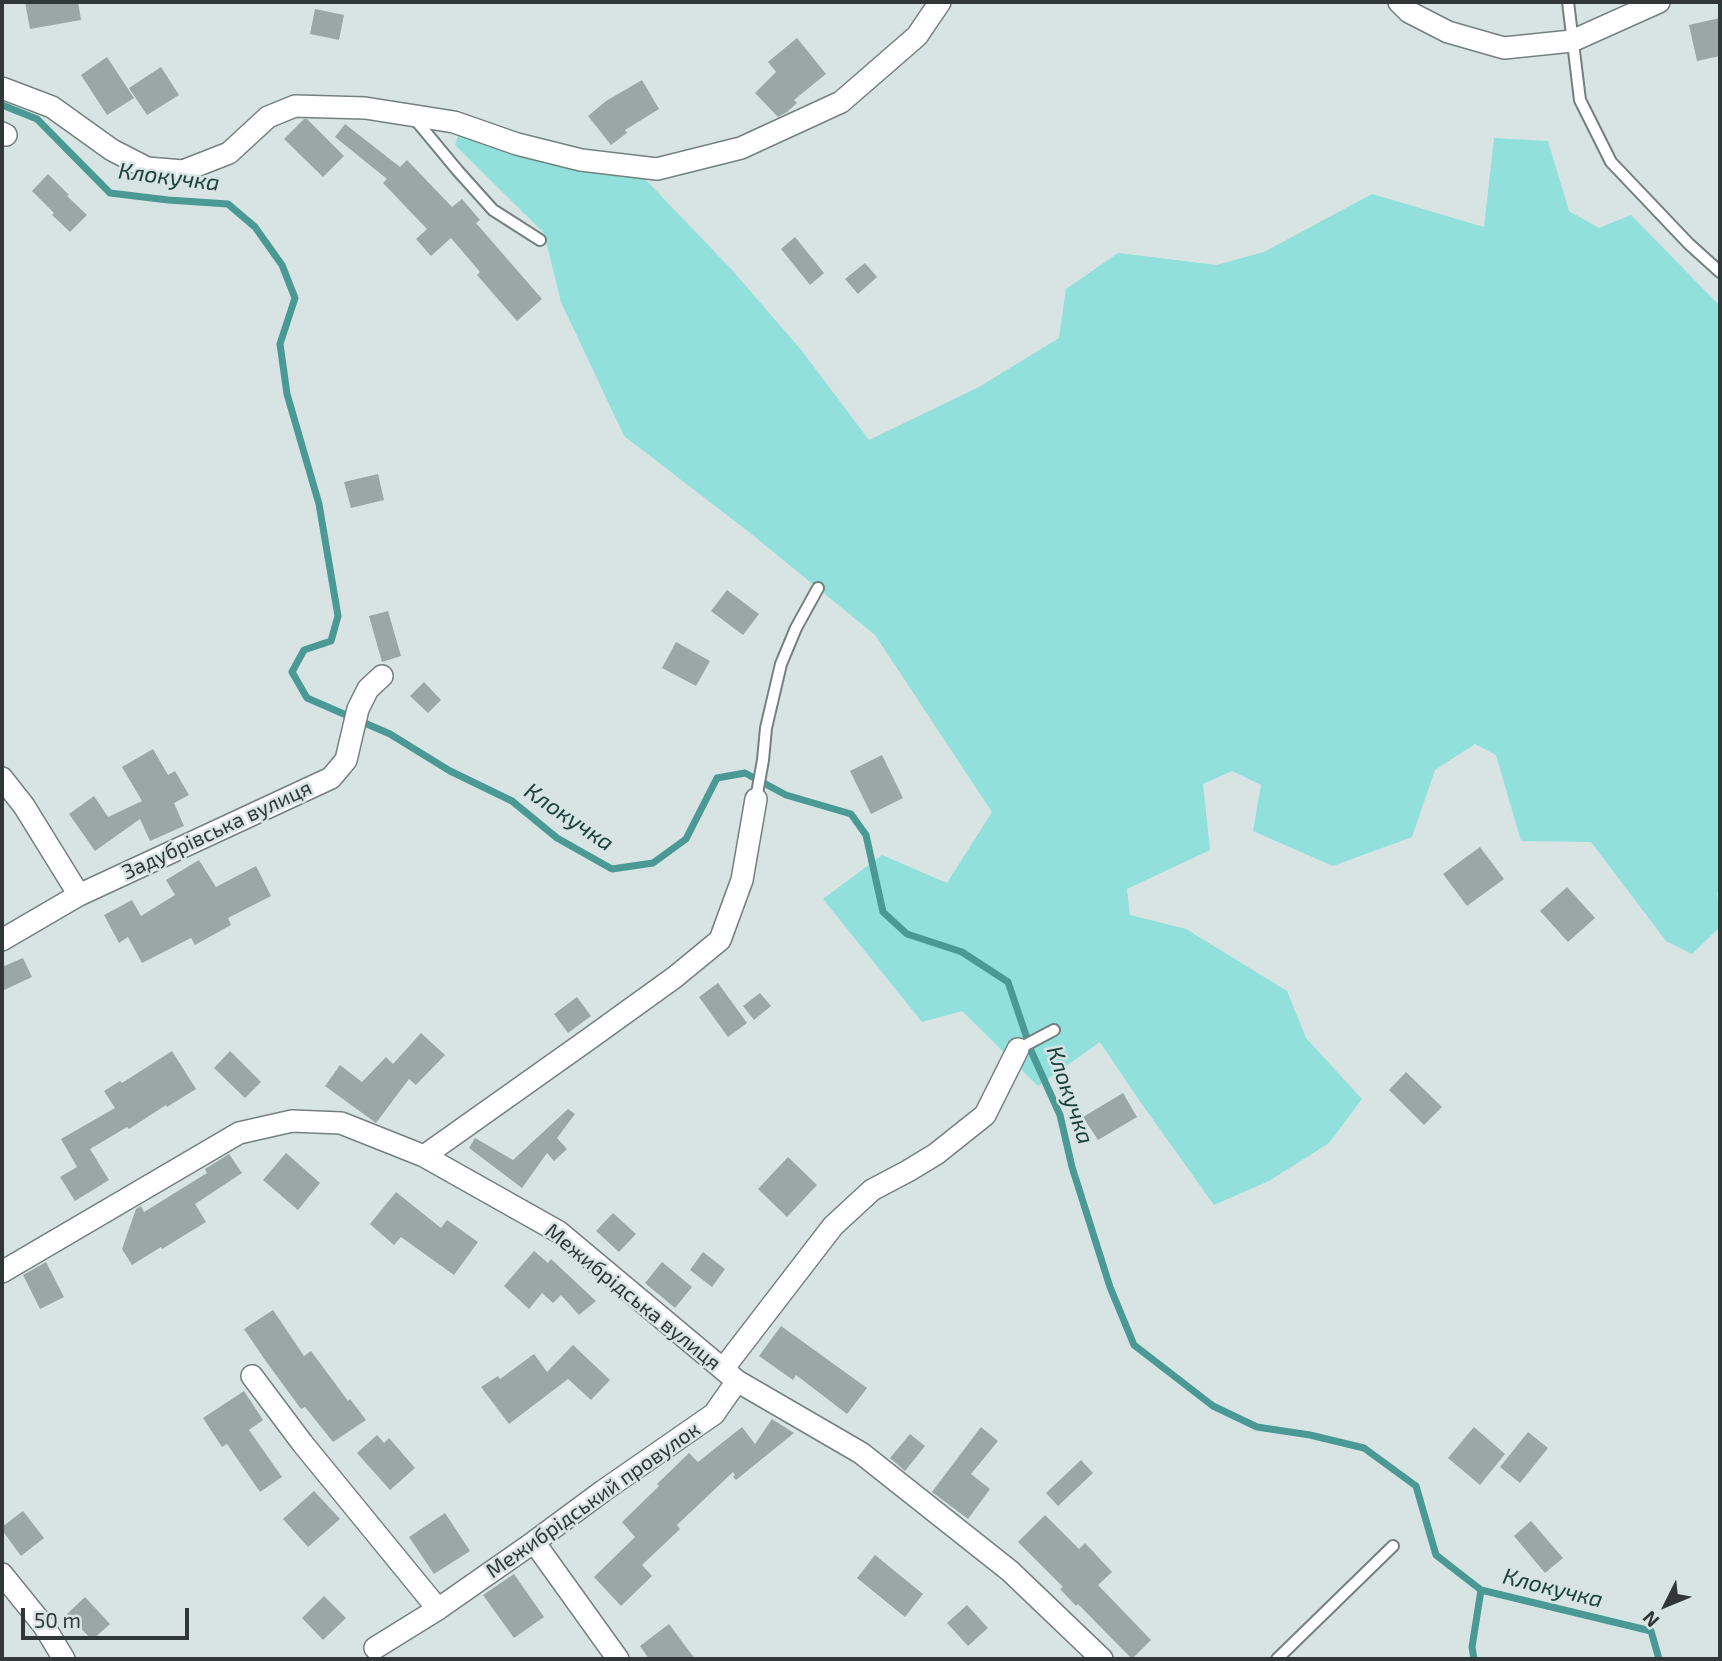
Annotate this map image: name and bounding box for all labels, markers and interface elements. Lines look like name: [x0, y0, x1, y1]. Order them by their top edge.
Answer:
water label: Клокучка: [117, 157, 221, 197]
street label: Задубрівська вулиця: [118, 775, 316, 885]
water label: Клокучка: [519, 777, 619, 857]
water label: Клокучка: [1040, 1042, 1100, 1148]
street label: Межибрідська вулиця: [540, 1218, 726, 1376]
street label: Межибрідський провулок: [481, 1416, 705, 1584]
water label: Клокучка: [1500, 1562, 1606, 1614]
north arrow: [1631, 1570, 1701, 1640]
scale bar: [24, 1594, 192, 1638]
text: 50 m: [34, 1607, 81, 1632]
text: N: [1637, 1607, 1663, 1633]

